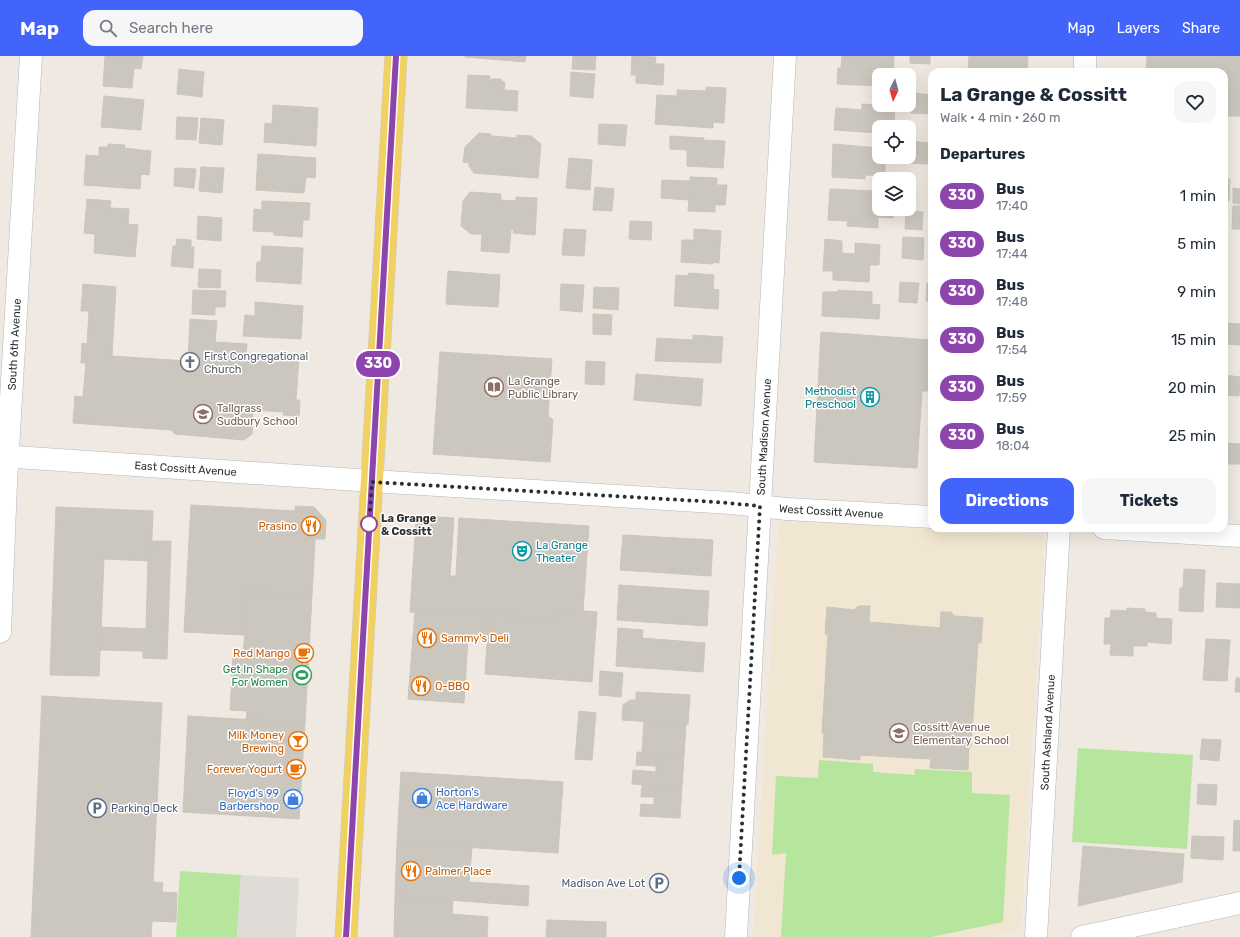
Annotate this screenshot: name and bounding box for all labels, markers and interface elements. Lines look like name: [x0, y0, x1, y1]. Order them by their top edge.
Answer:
search box: [83, 10, 363, 46]
text: Map: [20, 17, 59, 40]
icon: search: [97, 17, 119, 39]
text: Search here: [129, 19, 213, 37]
text: Map: [1068, 20, 1095, 37]
text: Layers: [1117, 20, 1160, 37]
text: Share: [1182, 20, 1220, 37]
north arrow: [872, 68, 916, 112]
map controls: [872, 68, 916, 216]
button: heart: [1174, 81, 1216, 123]
text: La Grange & Cossitt: [940, 83, 1127, 106]
text: Walk · 4 min · 260 m: [940, 110, 1061, 125]
button: locate: [872, 120, 916, 164]
text: Departures: [940, 145, 1025, 163]
button: layers: [872, 172, 916, 216]
text: Bus: [996, 180, 1024, 198]
text: 330: [948, 187, 976, 204]
text: 1 min: [1180, 187, 1216, 205]
text: 17:40: [996, 198, 1028, 213]
text: Bus: [996, 228, 1024, 246]
text: 330: [948, 235, 976, 252]
text: 5 min: [1177, 235, 1216, 253]
text: 17:44: [996, 246, 1028, 261]
text: Bus: [996, 276, 1024, 294]
text: 330: [948, 283, 976, 300]
text: 9 min: [1177, 283, 1216, 301]
text: 17:48: [996, 294, 1028, 309]
street label: South 6th Avenue: [5, 298, 24, 391]
text: Bus: [996, 324, 1024, 342]
text: 330: [948, 331, 976, 348]
text: 15 min: [1171, 331, 1216, 349]
text: 17:54: [996, 342, 1027, 357]
place label: First Congregational Church: [204, 350, 308, 376]
church icon: First Congregational Church: [179, 351, 201, 373]
line badge: 330: [355, 351, 401, 377]
text: 330: [364, 355, 392, 372]
text: Bus: [996, 372, 1024, 390]
place label: La Grange Public Library: [508, 375, 578, 401]
library icon: La Grange Public Library: [483, 376, 505, 398]
street label: South Madison Avenue: [755, 378, 774, 496]
text: 330: [948, 379, 976, 396]
text: 20 min: [1168, 379, 1216, 397]
place label: Methodist Preschool: [805, 385, 857, 411]
building icon: Methodist Preschool: [859, 386, 881, 408]
text: 17:59: [996, 390, 1027, 405]
place label: Tallgrass Sudbury School: [217, 402, 298, 428]
school or university icon: Tallgrass Sudbury School: [192, 403, 214, 425]
text: Bus: [996, 420, 1024, 438]
text: 330: [948, 427, 976, 444]
text: 25 min: [1169, 427, 1216, 445]
text: 18:04: [996, 438, 1030, 453]
street label: East Cossitt Avenue: [134, 459, 237, 479]
button: Directions: [940, 478, 1074, 524]
button: Tickets: [1082, 478, 1216, 524]
street label: West Cossitt Avenue: [778, 502, 884, 521]
place label: La Grange & Cossitt: [381, 512, 437, 538]
restaurant icon: Prasino: [300, 515, 322, 537]
marker: La Grange & Cossitt: [360, 515, 378, 533]
place label: Prasino: [259, 520, 297, 533]
place label: La Grange Theater: [536, 539, 588, 565]
theatre icon: La Grange Theater: [511, 540, 533, 562]
restaurant icon: Sammy's Deli: [416, 627, 438, 649]
place label: Sammy's Deli: [441, 632, 509, 645]
cafe icon: Red Mango: [293, 642, 315, 664]
place label: Red Mango: [233, 647, 290, 660]
place label: Get In Shape For Women: [223, 663, 288, 689]
sports icon: Get In Shape For Women: [291, 664, 313, 686]
street label: South Ashland Avenue: [1038, 674, 1058, 791]
restaurant icon: Q-BBQ: [410, 675, 432, 697]
place label: Q-BBQ: [435, 680, 470, 693]
place label: Cossitt Avenue Elementary School: [913, 721, 1009, 747]
school or university icon: Cossitt Avenue Elementary School: [888, 722, 910, 744]
place label: Milk Money Brewing: [228, 729, 284, 755]
bar icon: Milk Money Brewing: [287, 730, 309, 752]
cafe icon: Forever Yogurt: [285, 758, 307, 780]
place label: Forever Yogurt: [207, 763, 283, 776]
place label: Horton's Ace Hardware: [436, 786, 508, 812]
place label: Floyd's 99 Barbershop: [219, 787, 279, 813]
shop icon: Horton's Ace Hardware: [411, 787, 433, 809]
shop icon: Floyd's 99 Barbershop: [282, 788, 304, 810]
parking icon: Parking Deck: [86, 797, 108, 819]
place label: Parking Deck: [111, 802, 178, 815]
restaurant icon: Palmer Place: [400, 860, 422, 882]
place label: Palmer Place: [425, 865, 491, 878]
your location: [729, 868, 749, 888]
parking icon: Madison Ave Lot: [648, 872, 670, 894]
place label: Madison Ave Lot: [562, 877, 646, 890]

